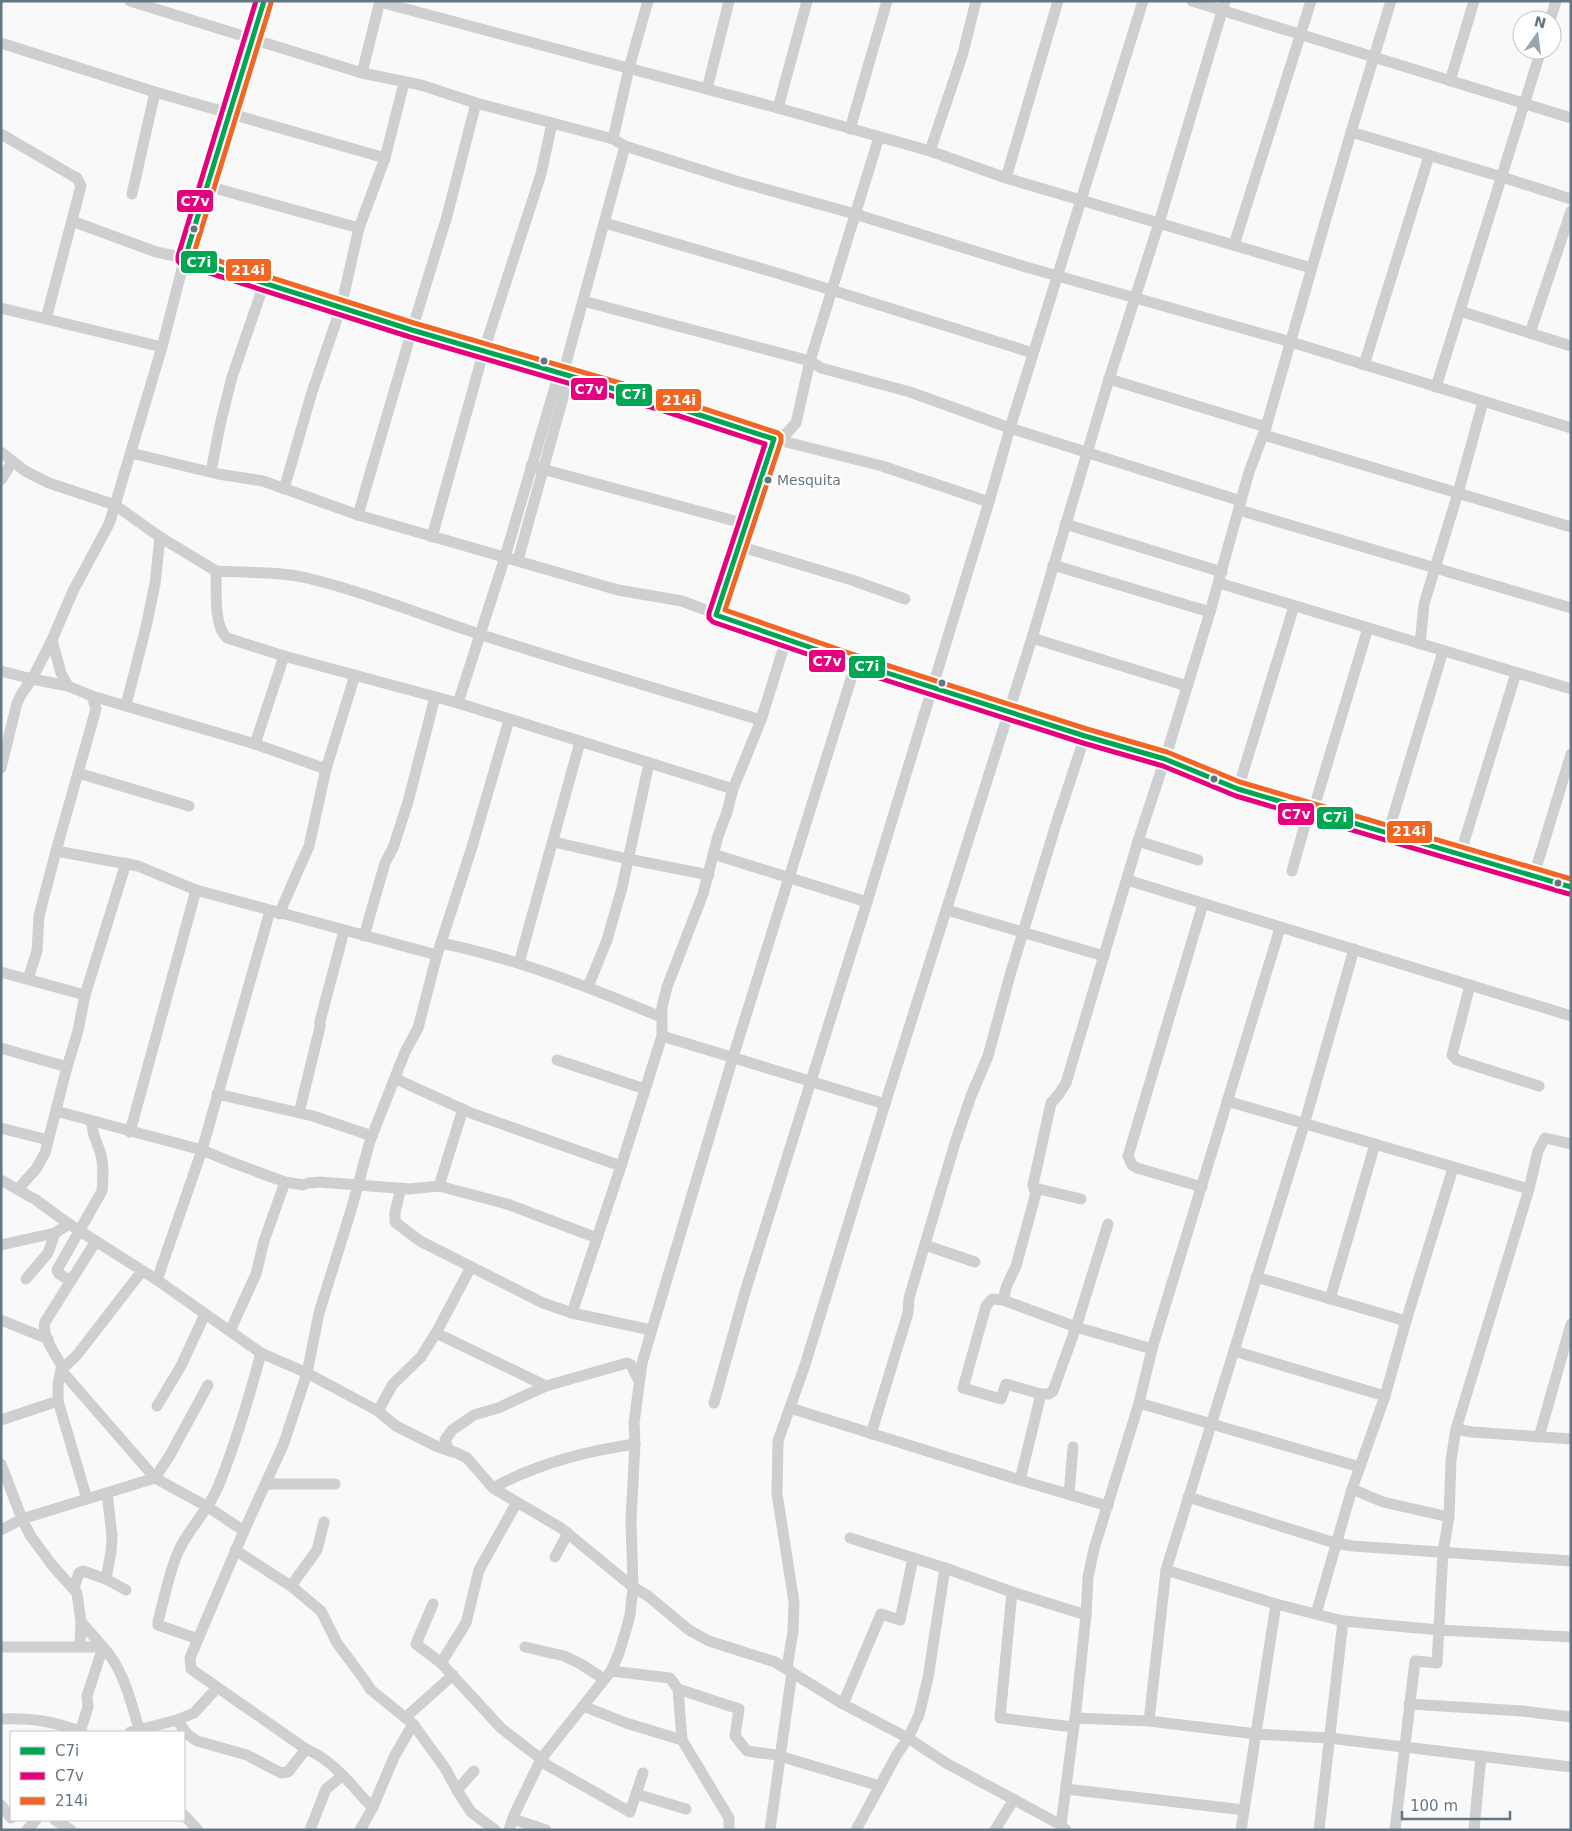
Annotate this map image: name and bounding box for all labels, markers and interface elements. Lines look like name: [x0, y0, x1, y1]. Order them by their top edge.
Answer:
north arrow: [1512, 10, 1562, 60]
text: N: [1533, 13, 1548, 32]
line badge: C7v: [176, 189, 214, 213]
text: C7v: [180, 193, 210, 209]
unlabelled marker: [189, 224, 199, 234]
line badge: C7i: [180, 250, 218, 274]
text: C7i: [187, 254, 211, 270]
line badge: 214i: [225, 258, 272, 282]
text: 214i: [231, 262, 265, 278]
unlabelled marker: [539, 356, 549, 366]
line badge: C7v: [570, 377, 608, 401]
text: C7v: [574, 381, 604, 397]
line badge: C7i: [615, 383, 653, 407]
text: C7i: [622, 386, 646, 402]
line badge: 214i: [655, 388, 702, 412]
text: 214i: [662, 392, 696, 408]
place label: Mesquita: [777, 472, 841, 488]
marker: Mesquita: [763, 475, 773, 485]
line badge: C7v: [808, 649, 846, 673]
text: C7v: [812, 653, 842, 669]
line badge: C7i: [848, 655, 886, 679]
text: C7i: [855, 658, 879, 674]
unlabelled marker: [937, 678, 947, 688]
unlabelled marker: [1209, 774, 1219, 784]
line badge: C7v: [1277, 802, 1315, 826]
text: C7v: [1281, 806, 1311, 822]
line badge: C7i: [1316, 806, 1354, 830]
text: C7i: [1323, 809, 1347, 825]
line badge: 214i: [1386, 820, 1433, 844]
text: 214i: [1392, 823, 1426, 839]
unlabelled marker: [1553, 878, 1563, 888]
legend: [10, 1731, 185, 1821]
text: C7i: [55, 1742, 79, 1760]
text: C7v: [55, 1767, 84, 1785]
scale bar: [1402, 1788, 1510, 1820]
text: 214i: [55, 1792, 88, 1810]
text: 100 m: [1410, 1797, 1458, 1815]

